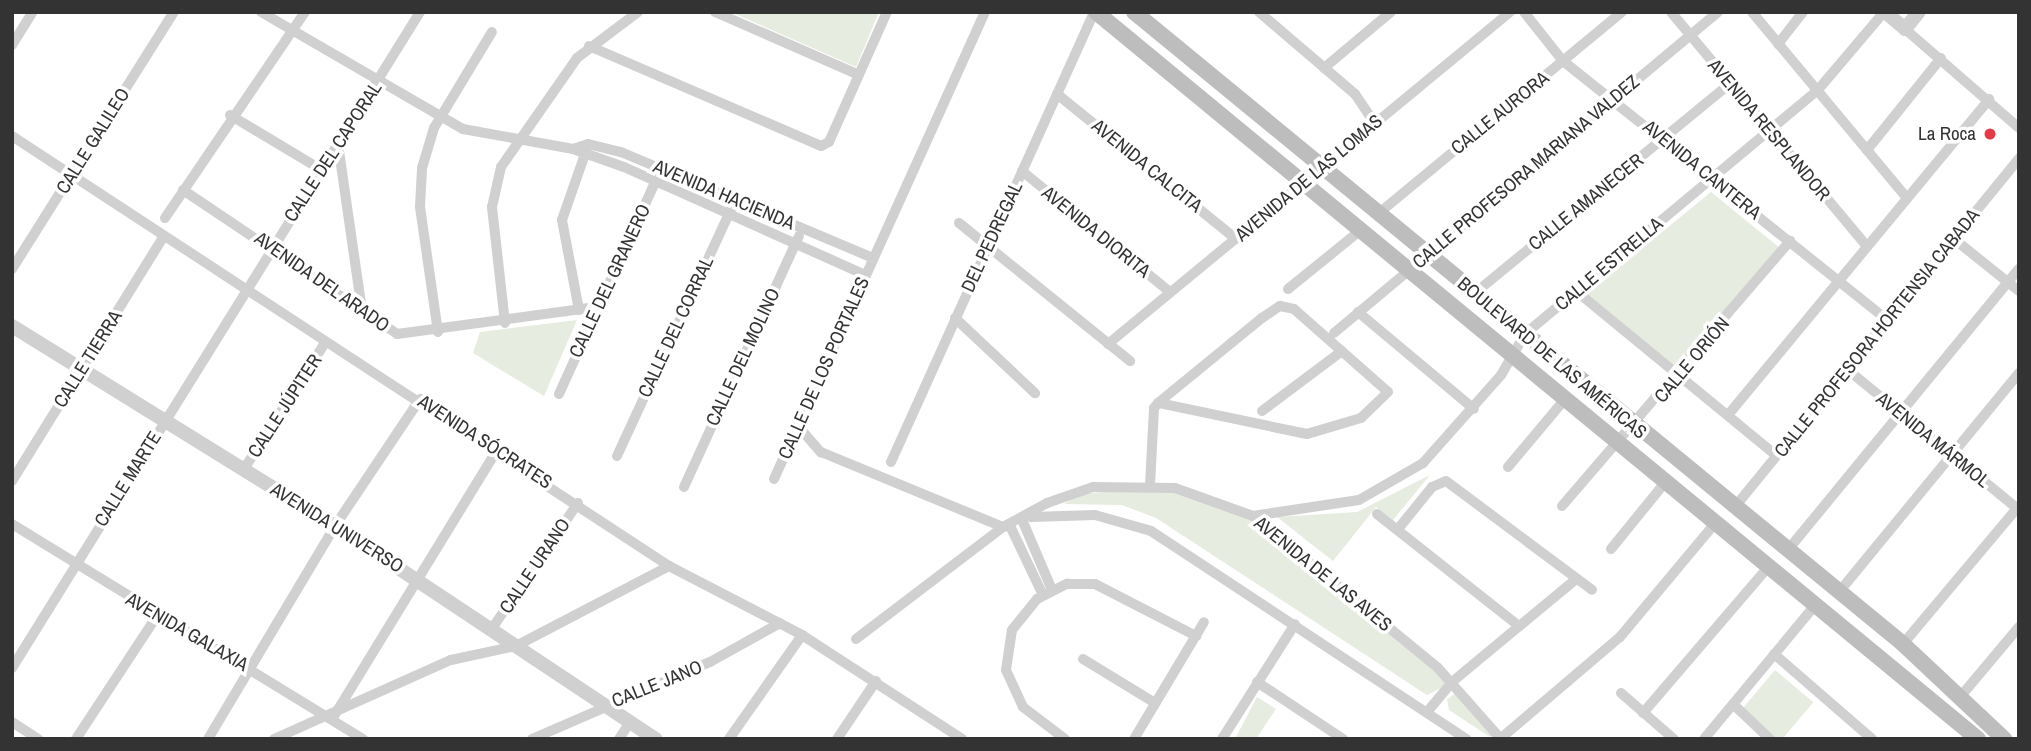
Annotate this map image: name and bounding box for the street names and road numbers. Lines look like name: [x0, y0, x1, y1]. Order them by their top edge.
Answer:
street label: AVENIDA RESPLANDOR: [1703, 54, 1835, 206]
street label: CALLE AURORA: [1446, 66, 1554, 160]
street label: CALLE PROFESORA MARIANA VALDEZ: [1407, 70, 1645, 274]
street label: CALLE DEL CAPORAL: [279, 78, 387, 226]
street label: CALLE GALILEO: [51, 84, 135, 198]
street label: AVENIDA DE LAS LOMAS: [1230, 110, 1388, 246]
street label: AVENIDA CALCITA: [1087, 114, 1207, 218]
street label: AVENIDA CANTERA: [1638, 115, 1766, 225]
street label: CALLE AMANECER: [1524, 148, 1648, 256]
street label: AVENIDA HACIENDA: [650, 155, 798, 235]
street label: DEL PEDREGAL: [956, 178, 1028, 296]
street label: AVENIDA DIORITA: [1037, 181, 1155, 283]
street label: CALLE DEL GRANERO: [564, 200, 656, 362]
street label: CALLE PROFESORA HORTENSIA CABADA: [1769, 203, 1985, 463]
street label: CALLE ESTRELLA: [1551, 212, 1667, 316]
street label: AVENIDA DEL ARADO: [249, 226, 395, 338]
street label: CALLE DEL CORRAL: [633, 253, 719, 401]
street label: BOULEVARD DE LAS AMÉRICAS: [1453, 272, 1651, 444]
street label: CALLE DE LOS PORTALES: [774, 273, 874, 463]
street label: CALLE DEL MOLINO: [701, 284, 785, 430]
street label: CALLE TIERRA: [49, 306, 127, 412]
street label: CALLE ORIÓN: [1650, 313, 1734, 407]
street label: CALLE JÚPITER: [243, 350, 327, 462]
street label: AVENIDA MÁRMOL: [1871, 387, 1995, 493]
street label: AVENIDA SÓCRATES: [413, 390, 557, 494]
street label: CALLE MARTE: [90, 427, 166, 531]
street label: AVENIDA UNIVERSO: [266, 478, 408, 578]
street label: AVENIDA DE LAS AVES: [1249, 511, 1397, 637]
street label: CALLE URANO: [495, 514, 575, 618]
street label: AVENIDA GALAXIA: [121, 588, 253, 676]
street label: CALLE JANO: [609, 656, 705, 712]

